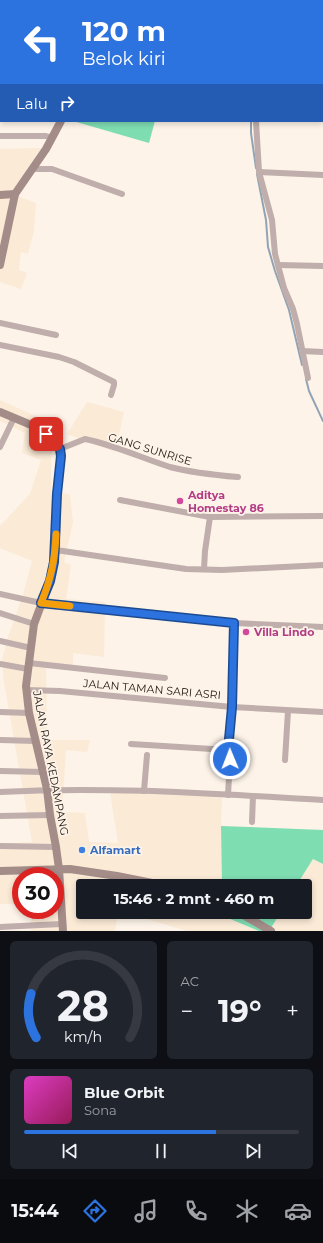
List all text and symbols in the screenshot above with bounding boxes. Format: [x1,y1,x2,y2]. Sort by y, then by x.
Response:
text: 120 m [82,14,166,48]
icon: left [16,16,68,68]
text: Belok kiri [82,48,166,70]
icon: right [56,92,78,114]
text: Lalu [16,94,48,113]
pin [29,417,63,451]
icon: arrive [35,423,57,445]
street label: GANG SUNRISE [107,430,193,468]
place label: Aditya Homestay 86 [187,488,264,515]
marker: Aditya Homestay 86 [175,496,185,506]
place label: Villa Lindo [253,625,314,639]
marker: Villa Lindo [241,627,251,637]
street label: JALAN TAMAN SARI ASRI [82,676,221,702]
street label: JALAN RAYA KEDAMPANG [30,688,72,837]
position arrow [209,738,251,780]
place label: Alfamart [89,843,141,857]
marker: Alfamart [77,845,87,855]
speed limit sign: 30 [12,867,64,919]
text: 15:46 · 2 mnt · 460 m [114,889,274,908]
text: AC [181,973,199,989]
text: 28 [57,981,109,1031]
text: 19° [218,993,261,1030]
text: − [181,998,193,1025]
text: + [286,998,299,1025]
text: km/h [64,1028,102,1046]
text: Blue Orbit [84,1083,164,1102]
text: Sona [84,1102,117,1118]
icon: previous [59,1140,81,1162]
icon: pause [150,1140,172,1162]
icon: next [242,1140,264,1162]
icon: directions [81,1197,109,1225]
icon: music [132,1197,160,1225]
icon: phone [182,1197,210,1225]
icon: climate [233,1197,261,1225]
icon: car [284,1197,312,1225]
text: 15:44 [11,1200,59,1222]

